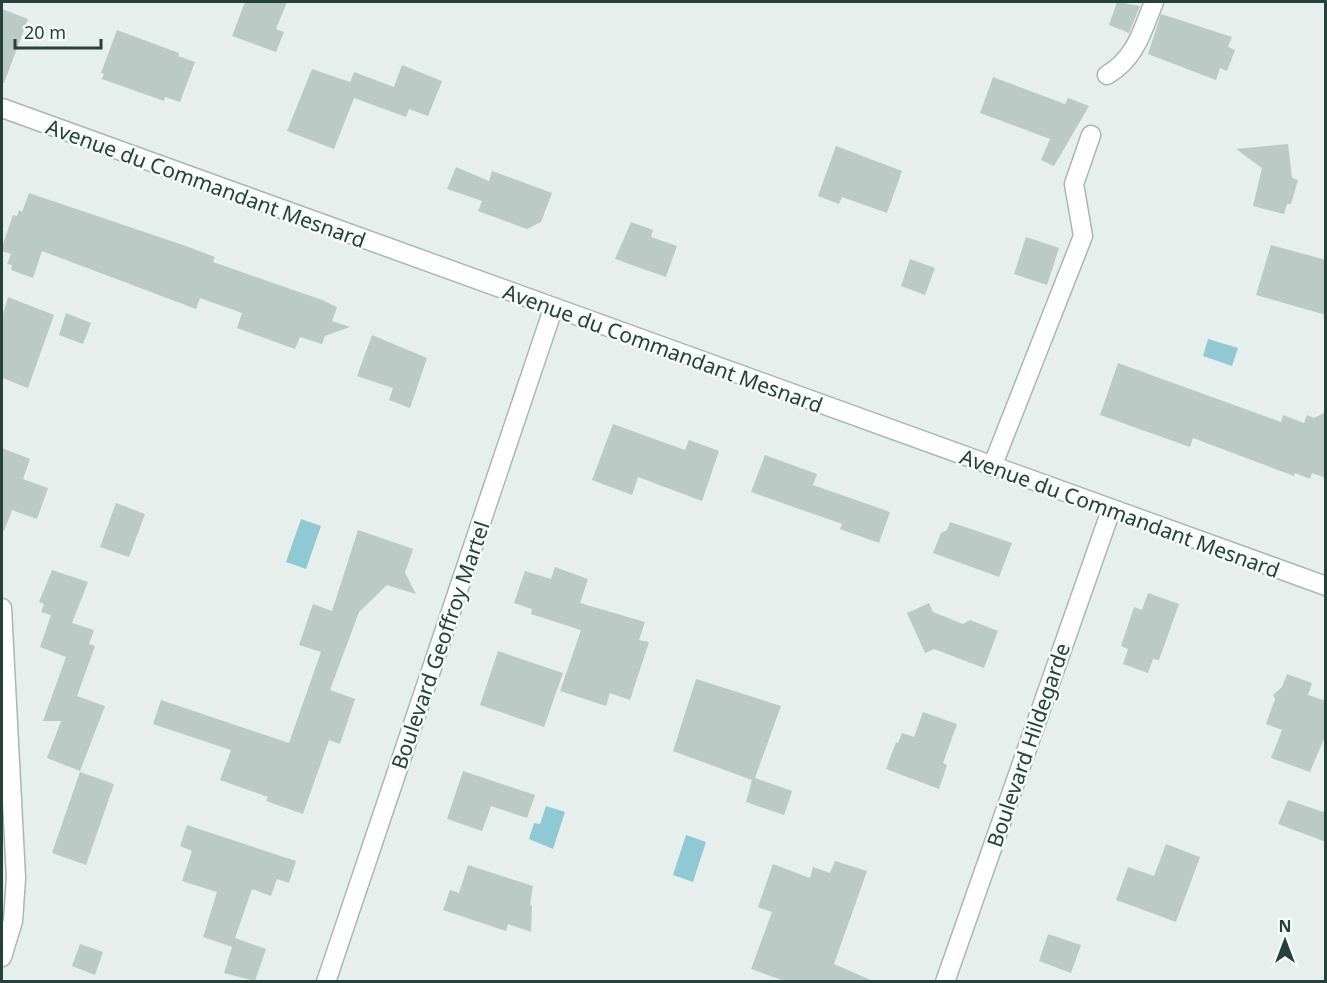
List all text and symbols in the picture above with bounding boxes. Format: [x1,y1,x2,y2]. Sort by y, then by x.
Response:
scale bar [15,12,100,50]
text: 20 m [24,20,66,44]
street label: Avenue du Commandant Mesnard [42,112,370,254]
street label: Avenue du Commandant Mesnard [499,277,827,419]
street label: Avenue du Commandant Mesnard [956,442,1284,584]
street label: Boulevard Geoffroy Martel [384,517,496,773]
street label: Boulevard Hildegarde [980,639,1076,851]
north arrow [1255,911,1315,971]
text: N [1278,915,1292,937]

